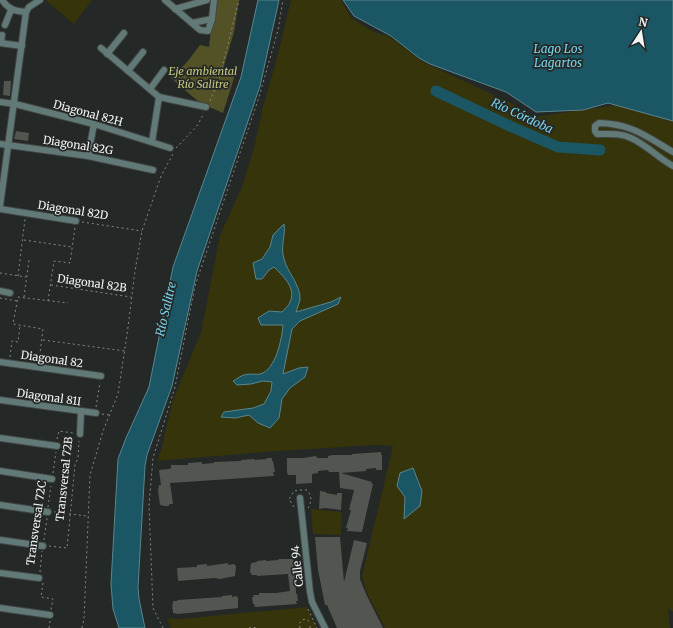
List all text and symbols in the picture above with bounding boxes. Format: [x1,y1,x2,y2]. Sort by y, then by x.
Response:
north arrow [621,12,661,52]
text: N [637,14,649,30]
water label: Lago Los Lagartos [534,41,582,70]
park label: Eje ambiental Río Salitre [169,64,237,91]
water label: Río Córdoba [489,95,556,136]
street label: Diagonal 82H [52,97,125,129]
street label: Diagonal 82G [42,133,114,157]
street label: Diagonal 82D [37,198,109,222]
street label: Diagonal 82B [56,271,128,295]
water label: Río Salitre [152,280,179,338]
street label: Diagonal 82 [20,348,84,370]
street label: Diagonal 81I [16,386,82,408]
street label: Transversal 72B [53,435,75,522]
street label: Transversal 72C [23,480,49,566]
street label: Calle 94 [288,544,306,587]

